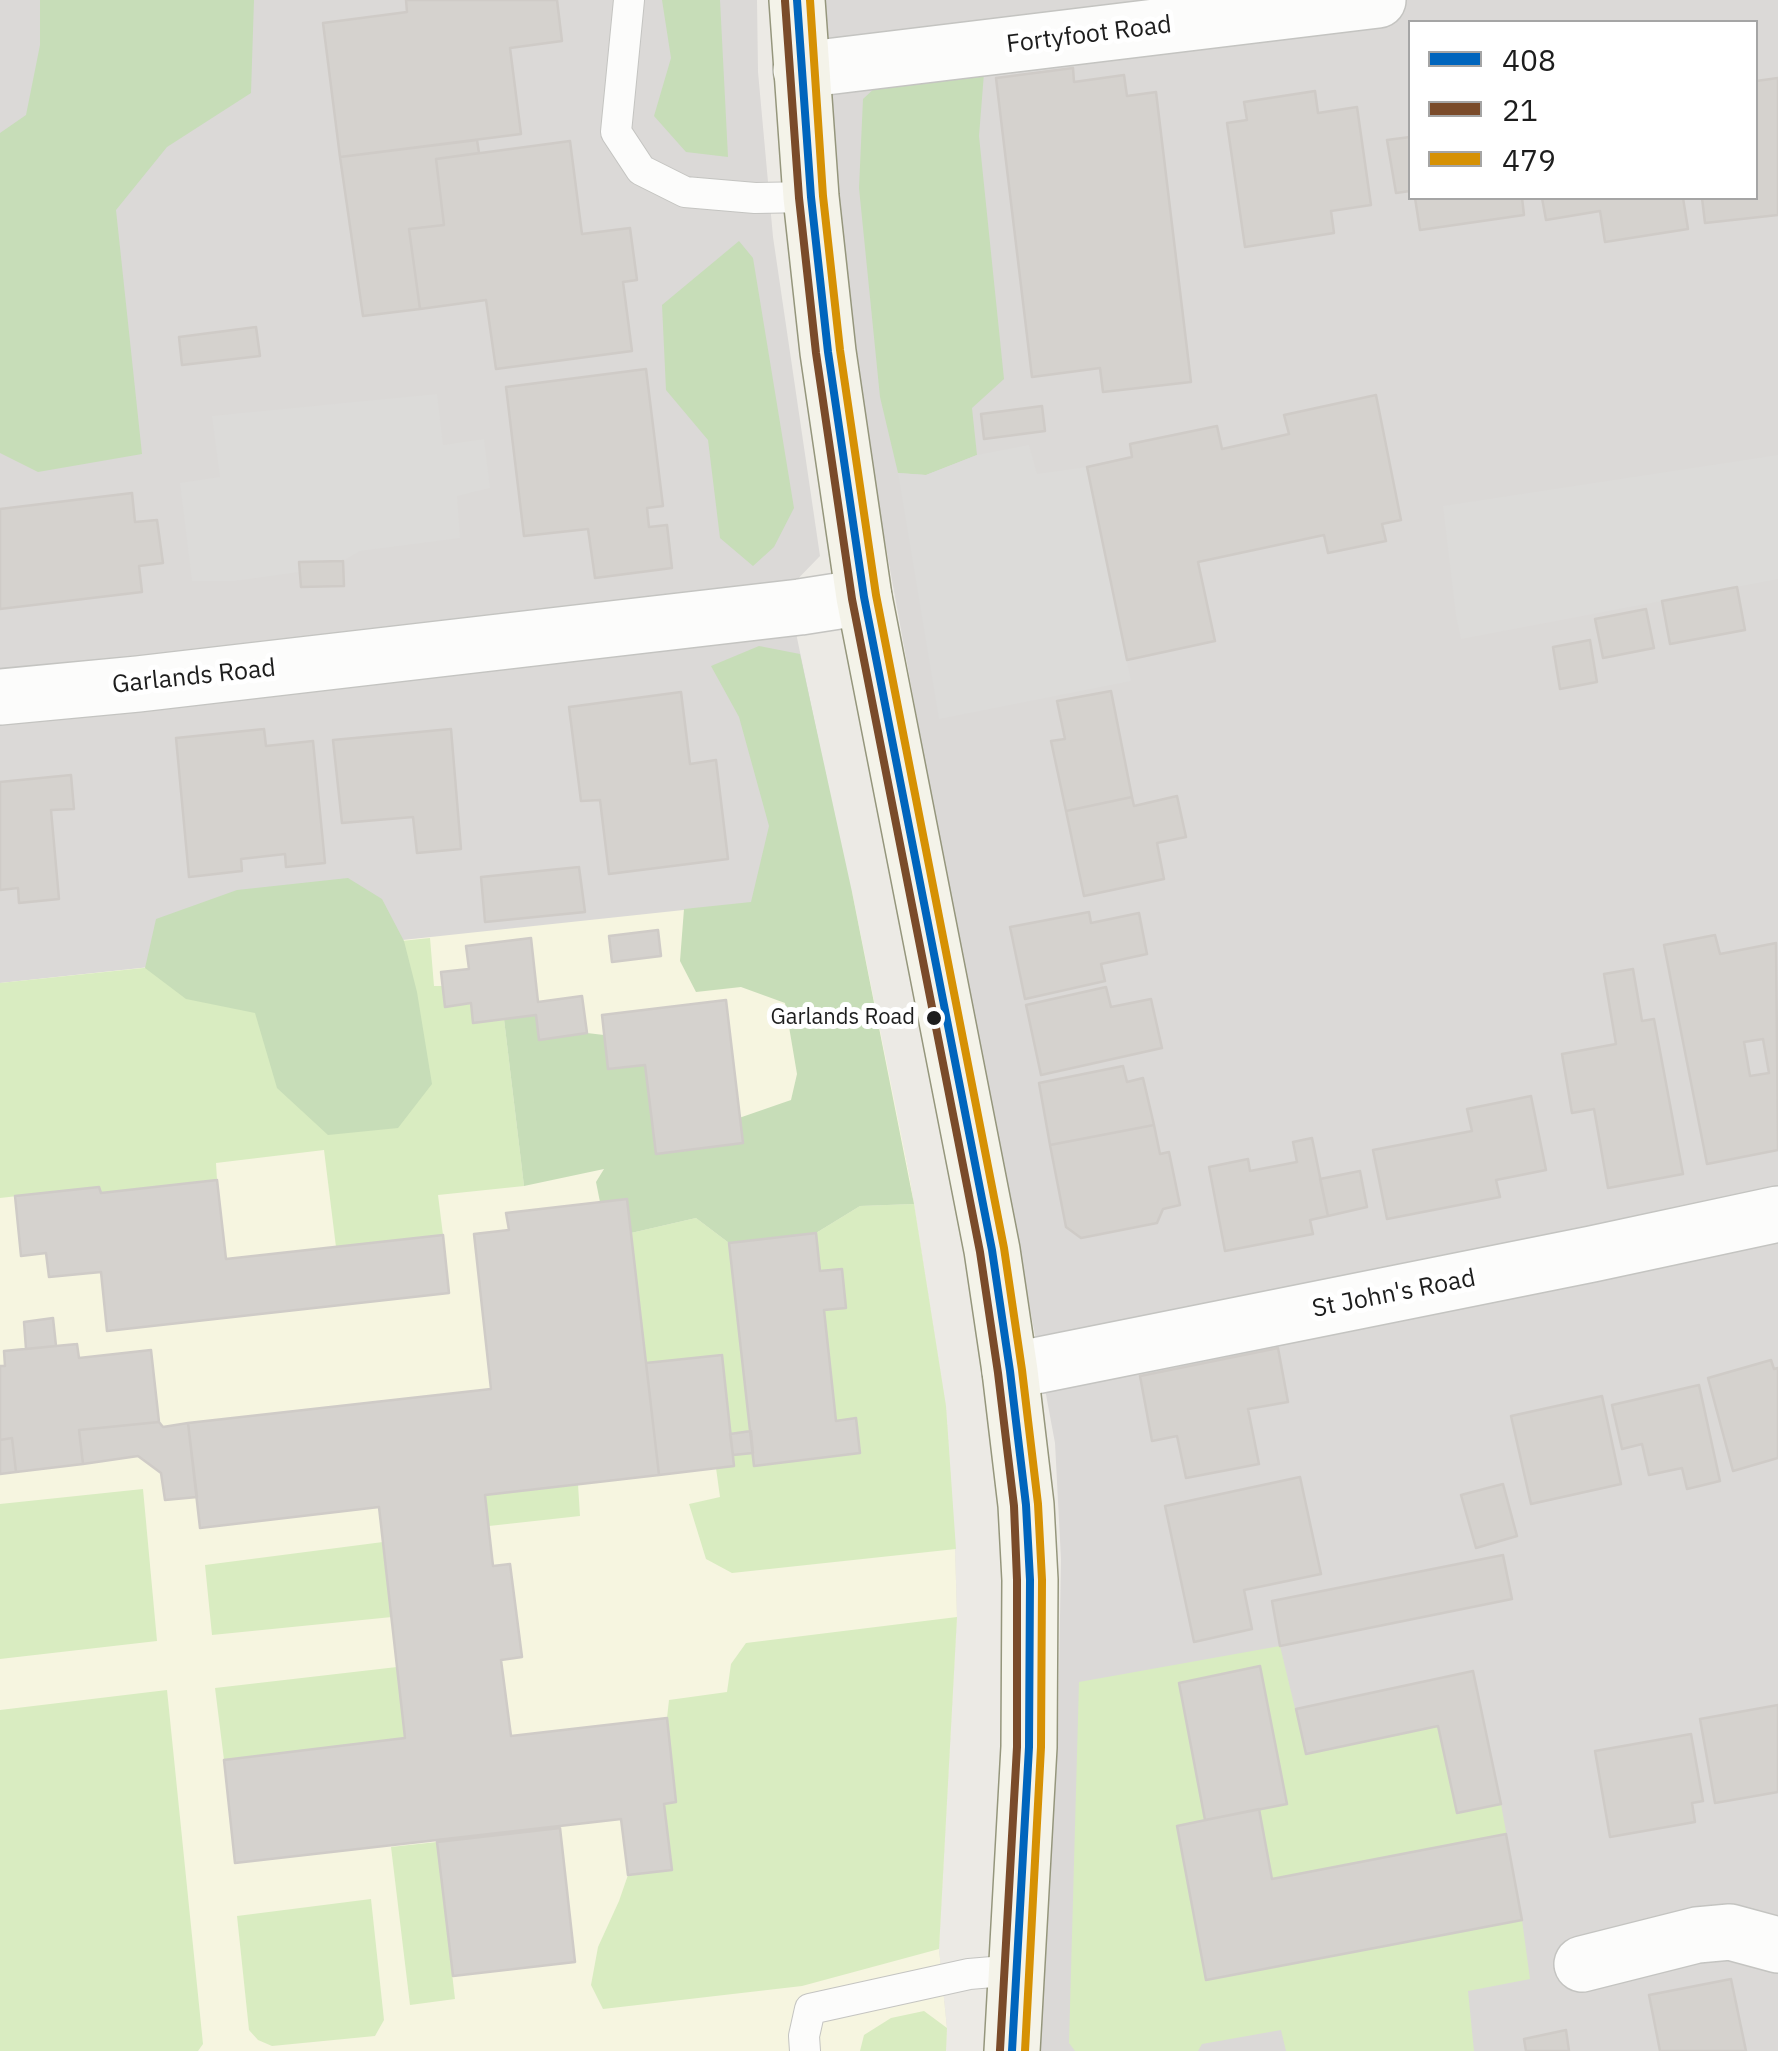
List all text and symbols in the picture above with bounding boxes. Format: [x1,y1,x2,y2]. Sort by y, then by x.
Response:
street label: Fortyfoot Road [1005,10,1173,60]
legend [1408,20,1758,200]
text: 408 [1502,40,1556,79]
text: 21 [1502,90,1538,129]
text: 479 [1502,140,1556,179]
street label: Garlands Road [111,653,277,701]
place label: Garlands Road [770,1005,915,1031]
marker: Garlands Road [924,1008,944,1028]
street label: St John's Road [1310,1263,1478,1325]

